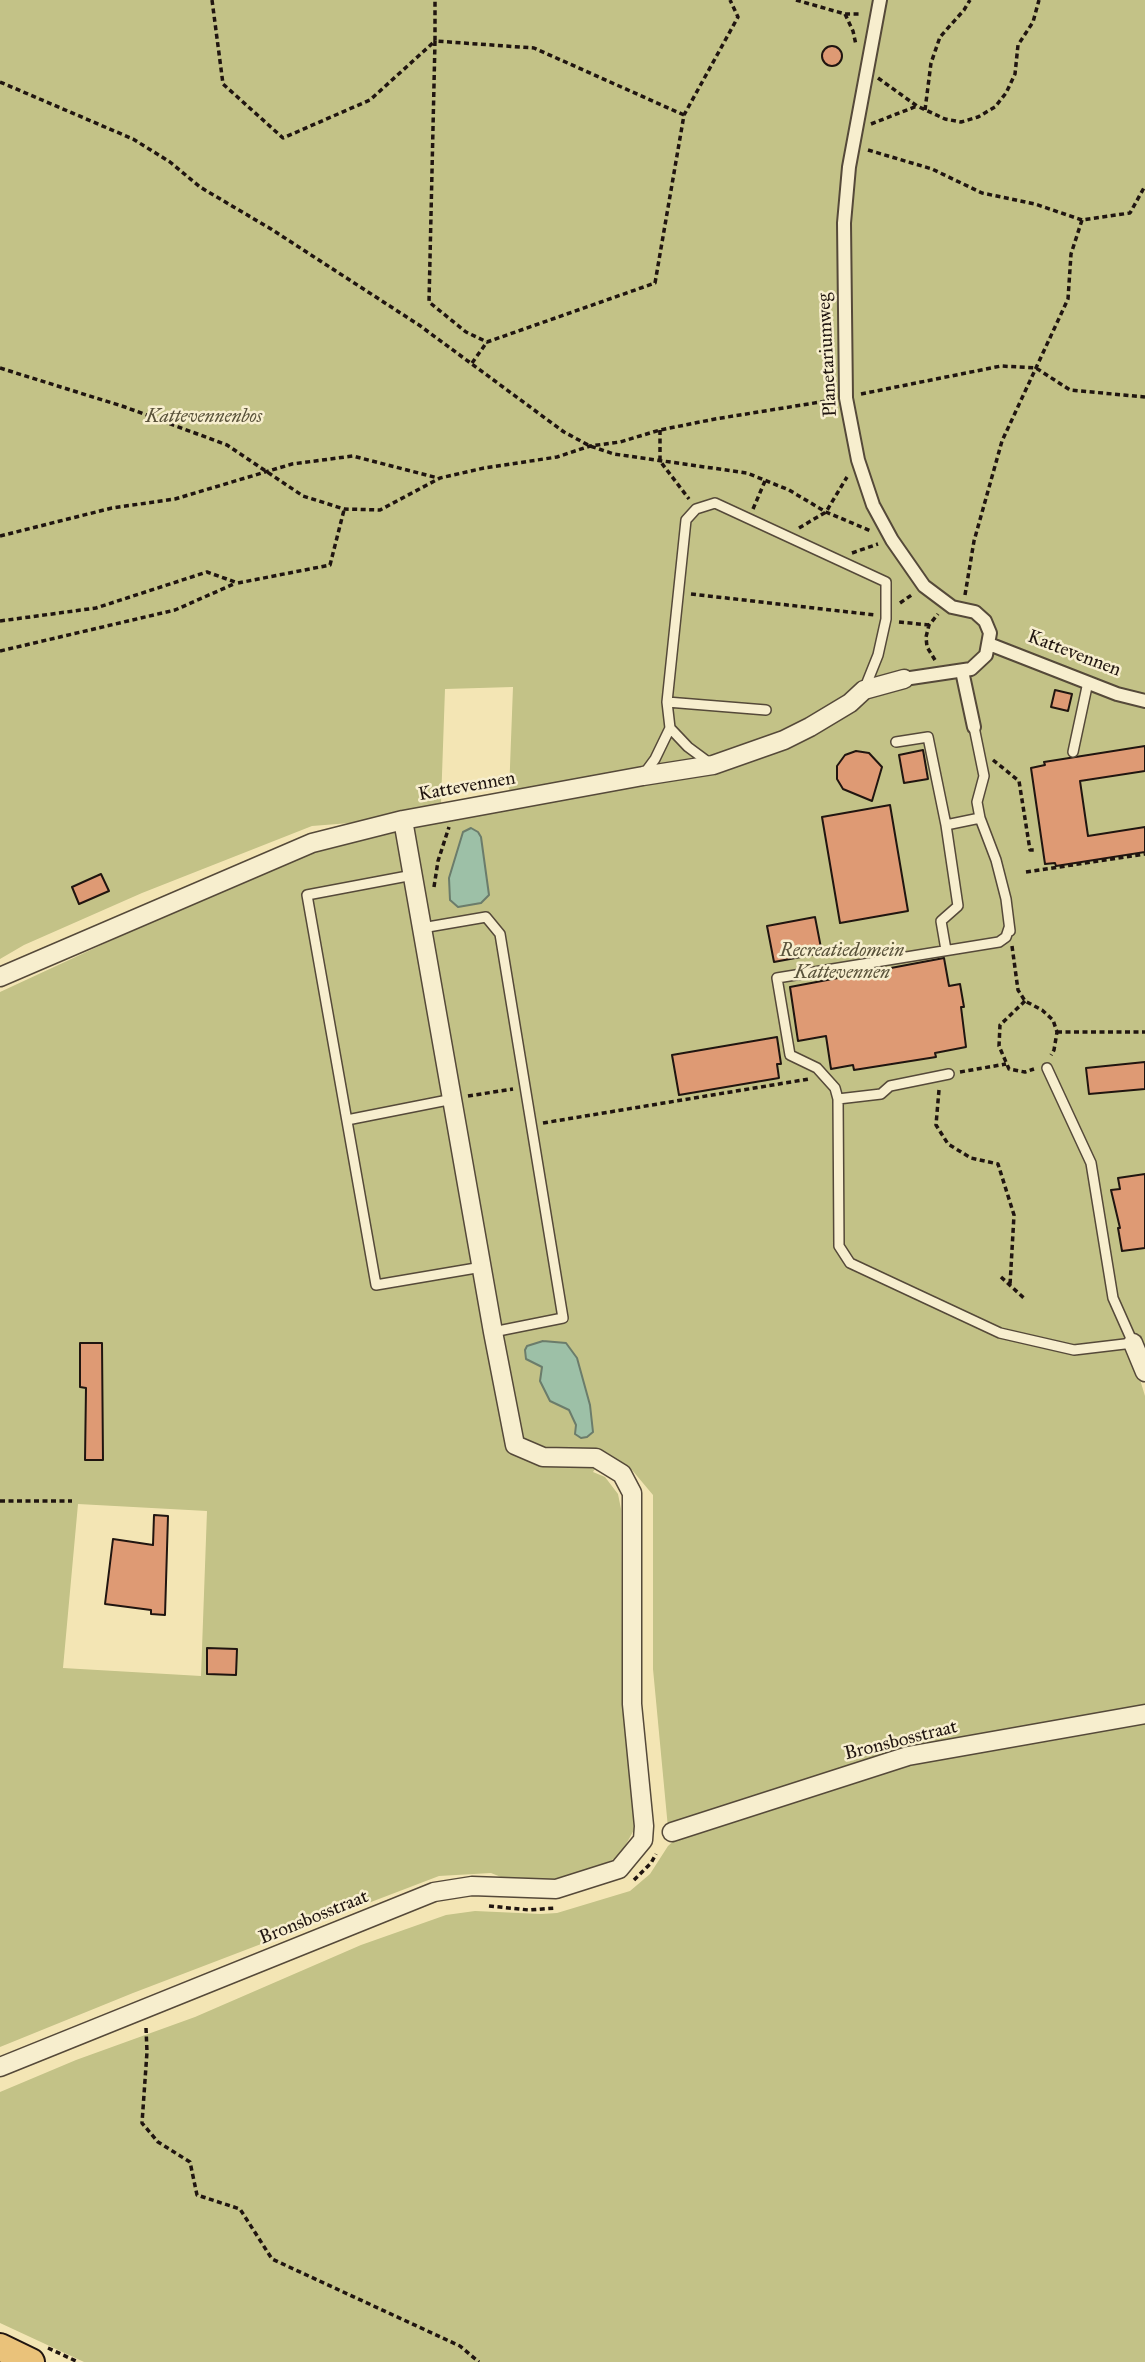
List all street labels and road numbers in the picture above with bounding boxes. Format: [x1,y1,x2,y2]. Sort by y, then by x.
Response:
street label: Planetariumweg [813,292,843,418]
street label: Kattevennen [1024,626,1124,682]
street label: Kattevennen [417,767,517,807]
street label: Bronsbosstraat [842,1716,960,1766]
street label: Bronsbosstraat [256,1886,372,1950]

